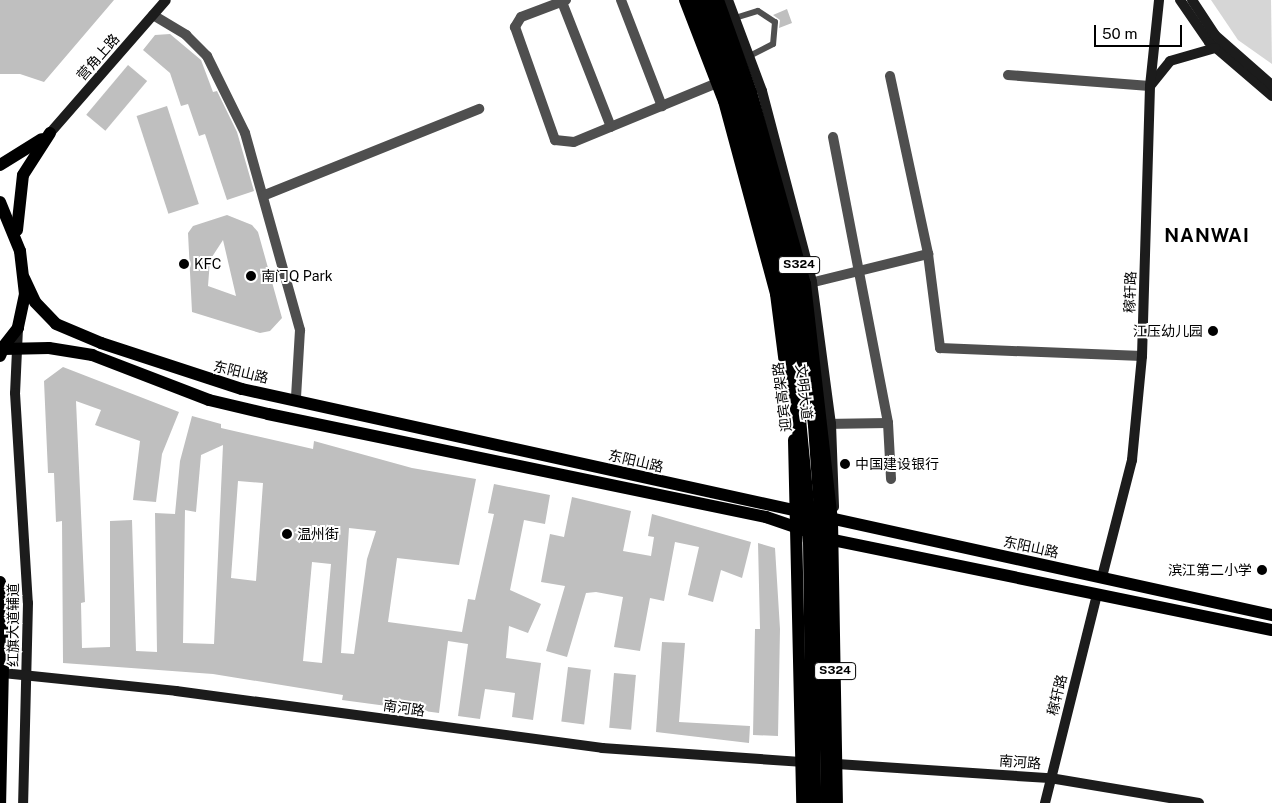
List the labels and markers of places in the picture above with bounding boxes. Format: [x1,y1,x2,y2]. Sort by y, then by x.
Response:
place label: KFC [194,256,222,272]
marker: KFC [178,258,190,270]
place label: 南门Q Park [261,268,333,284]
marker: 南门Q Park [245,270,257,282]
place label: 江压幼儿园 [1133,323,1203,339]
marker: 江压幼儿园 [1207,325,1219,337]
place label: 中国建设银行 [855,456,939,472]
marker: 中国建设银行 [839,458,851,470]
place label: 温州街 [297,526,339,542]
marker: 温州街 [281,528,293,540]
place label: 滨江第二小学 [1168,562,1252,578]
marker: 滨江第二小学 [1256,564,1268,576]

